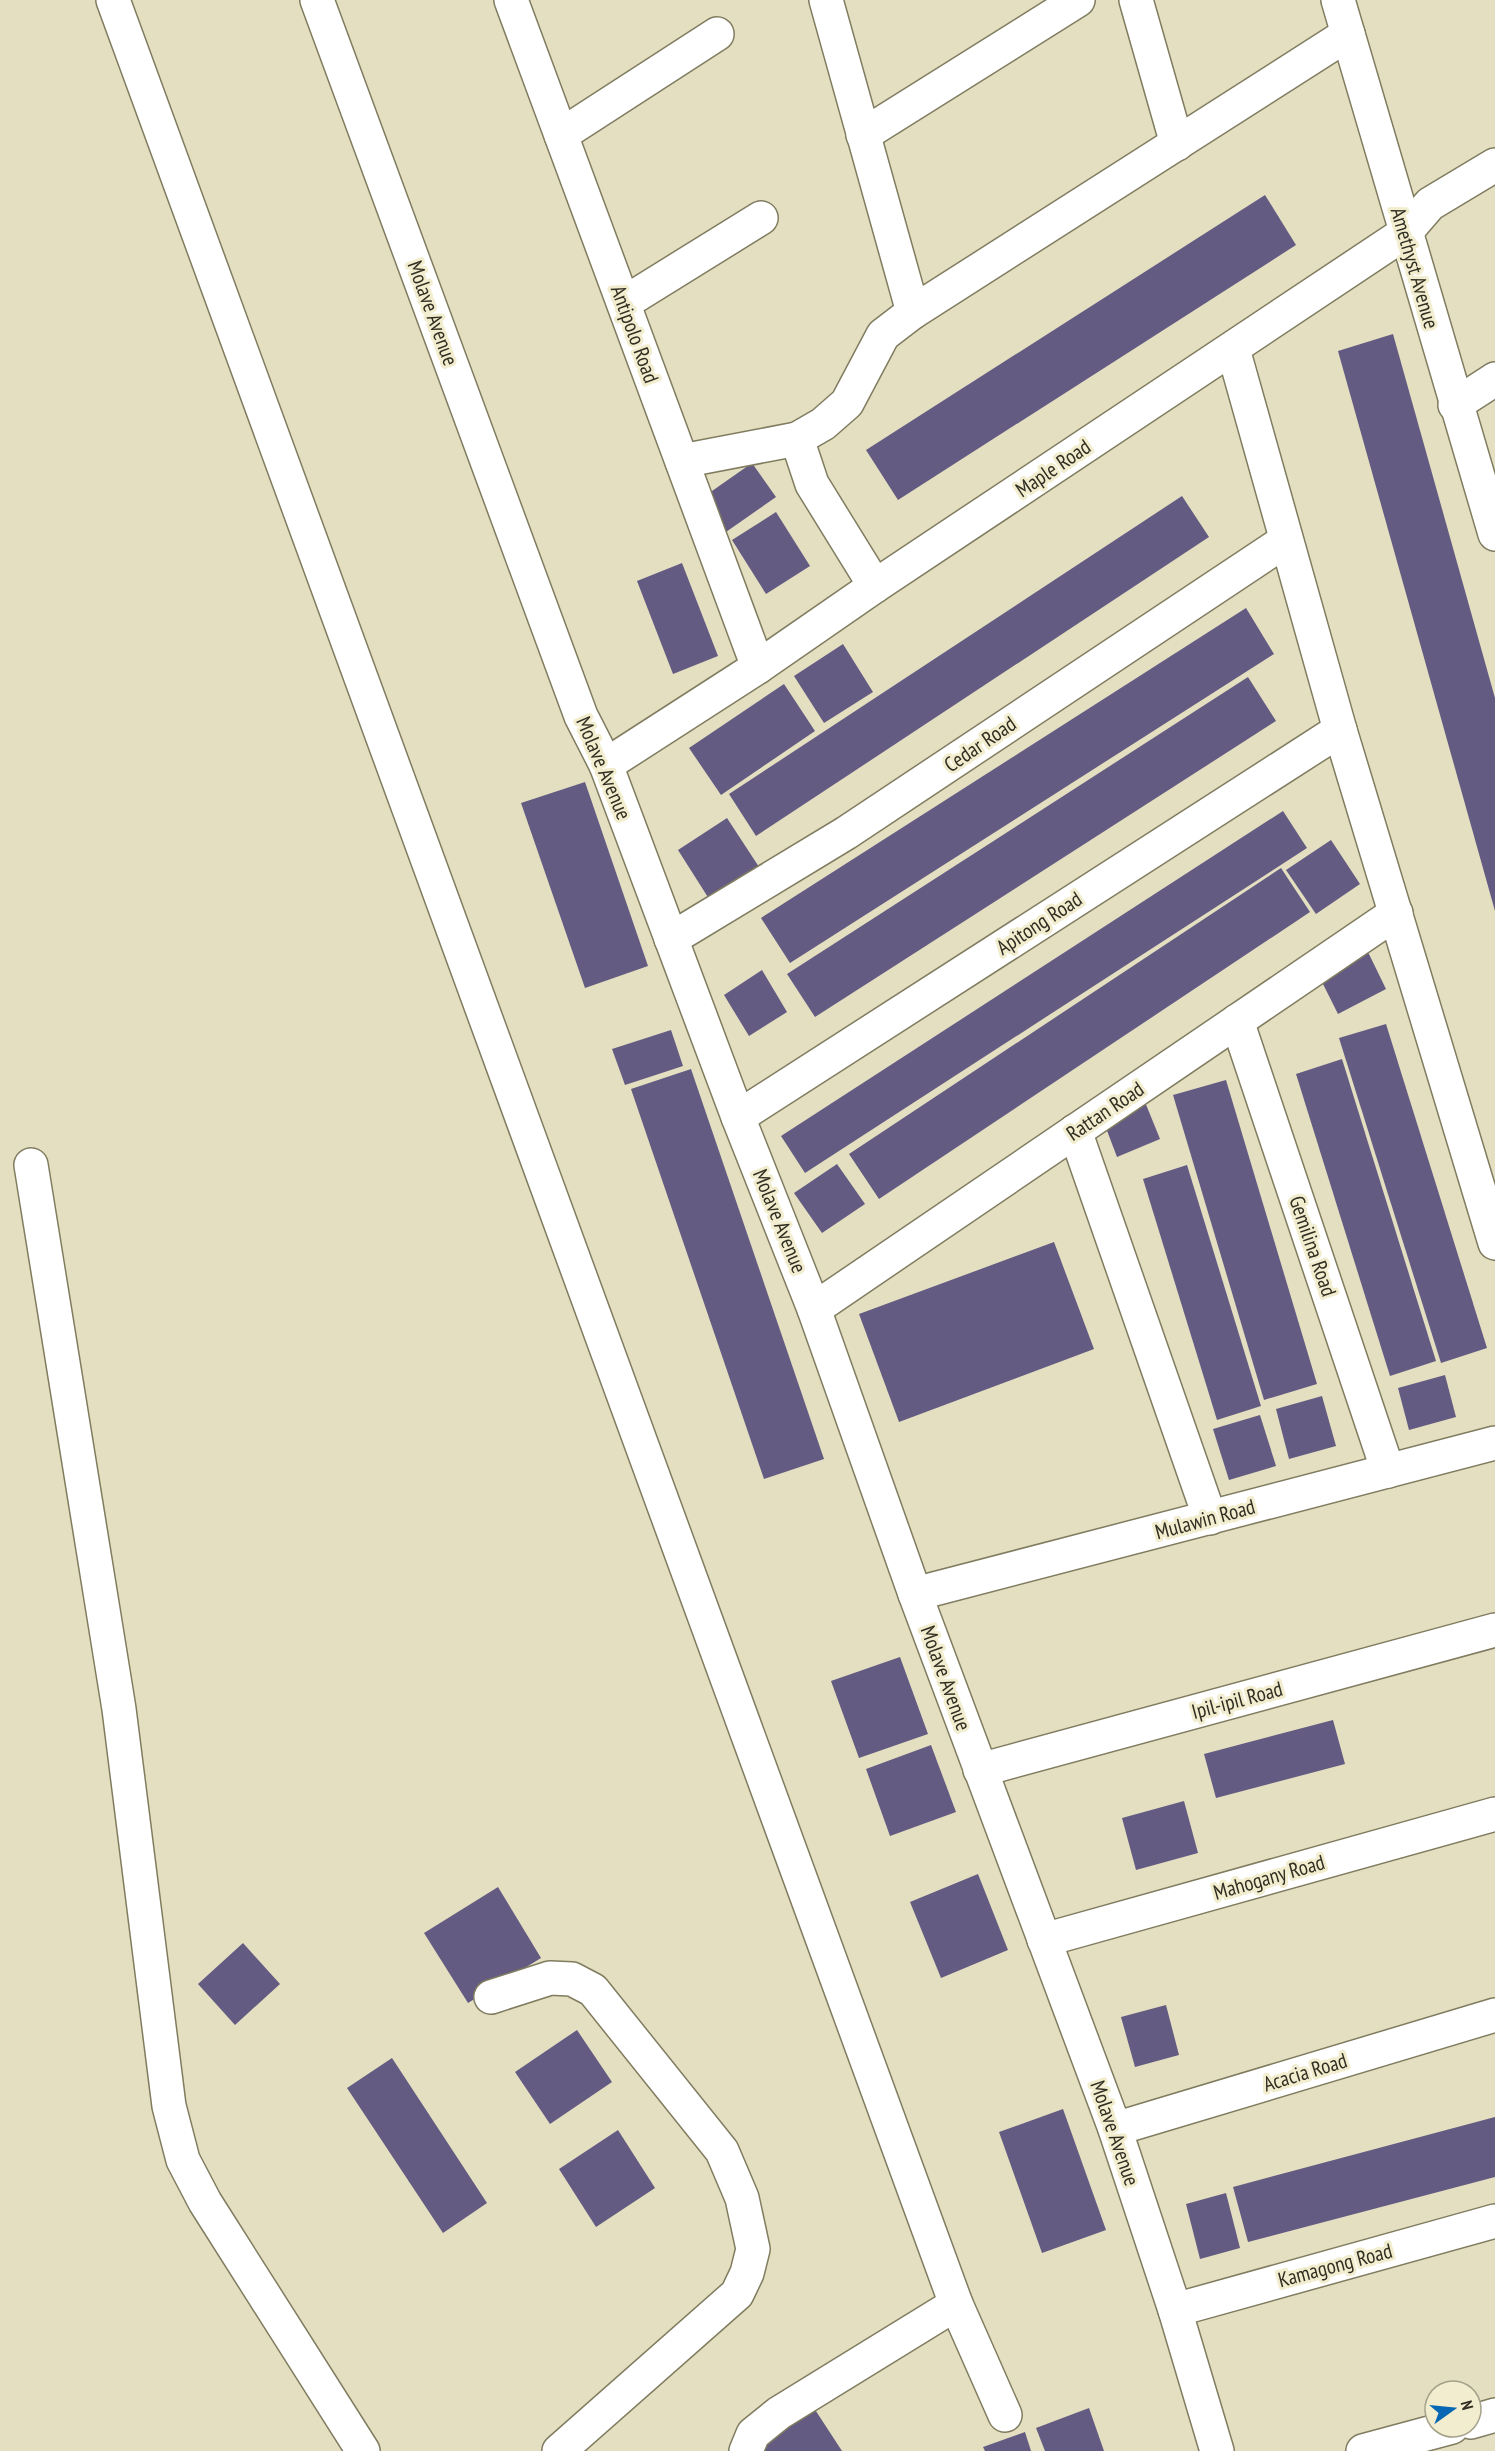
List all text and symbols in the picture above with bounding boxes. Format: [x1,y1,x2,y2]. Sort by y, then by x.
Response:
street label: Amethyst Avenue [1385,204,1445,332]
street label: Molave Avenue [402,257,464,369]
street label: Antipolo Road [605,281,665,387]
street label: Maple Road [1010,433,1096,503]
street label: Cedar Road [939,710,1021,778]
street label: Molave Avenue [570,712,638,824]
street label: Apitong Road [991,885,1087,961]
street label: Rattan Road [1061,1075,1149,1147]
street label: Molave Avenue [747,1165,813,1277]
street label: Gemilina Road [1283,1192,1343,1300]
street label: Mulawin Road [1152,1493,1258,1545]
street label: Molave Avenue [915,1622,977,1734]
street label: Ipil-ipil Road [1189,1675,1285,1725]
street label: Mahogany Road [1210,1848,1328,1906]
street label: Acacia Road [1260,2046,1350,2098]
street label: Molave Avenue [1084,2077,1146,2189]
street label: Kamagong Road [1275,2237,1395,2293]
north arrow [1423,2379,1483,2439]
text: N [1457,2398,1478,2412]

